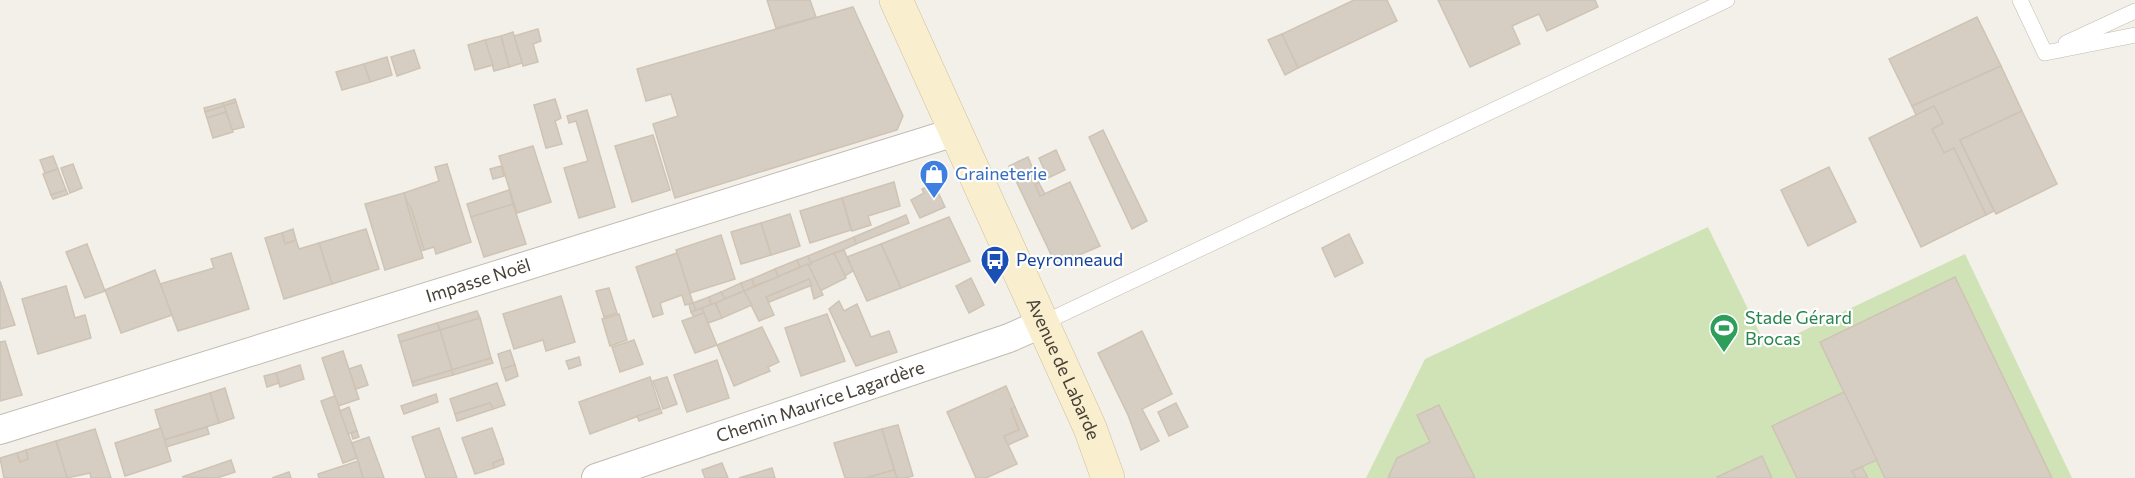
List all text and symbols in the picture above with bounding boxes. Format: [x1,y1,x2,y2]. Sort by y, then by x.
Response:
shop icon: Graineterie [918,158,950,200]
place label: Graineterie [955,162,1047,184]
bus stop icon: Peyronneaud [979,244,1011,286]
place label: Peyronneaud [1016,248,1123,270]
street label: Impasse Noël [423,253,533,306]
street label: Avenue de Labarde [1022,294,1105,443]
place label: Stade Gérard Brocas [1745,306,1852,349]
sports icon: Stade Gérard Brocas [1708,312,1740,354]
street label: Chemin Maurice Lagardère [713,355,927,446]

